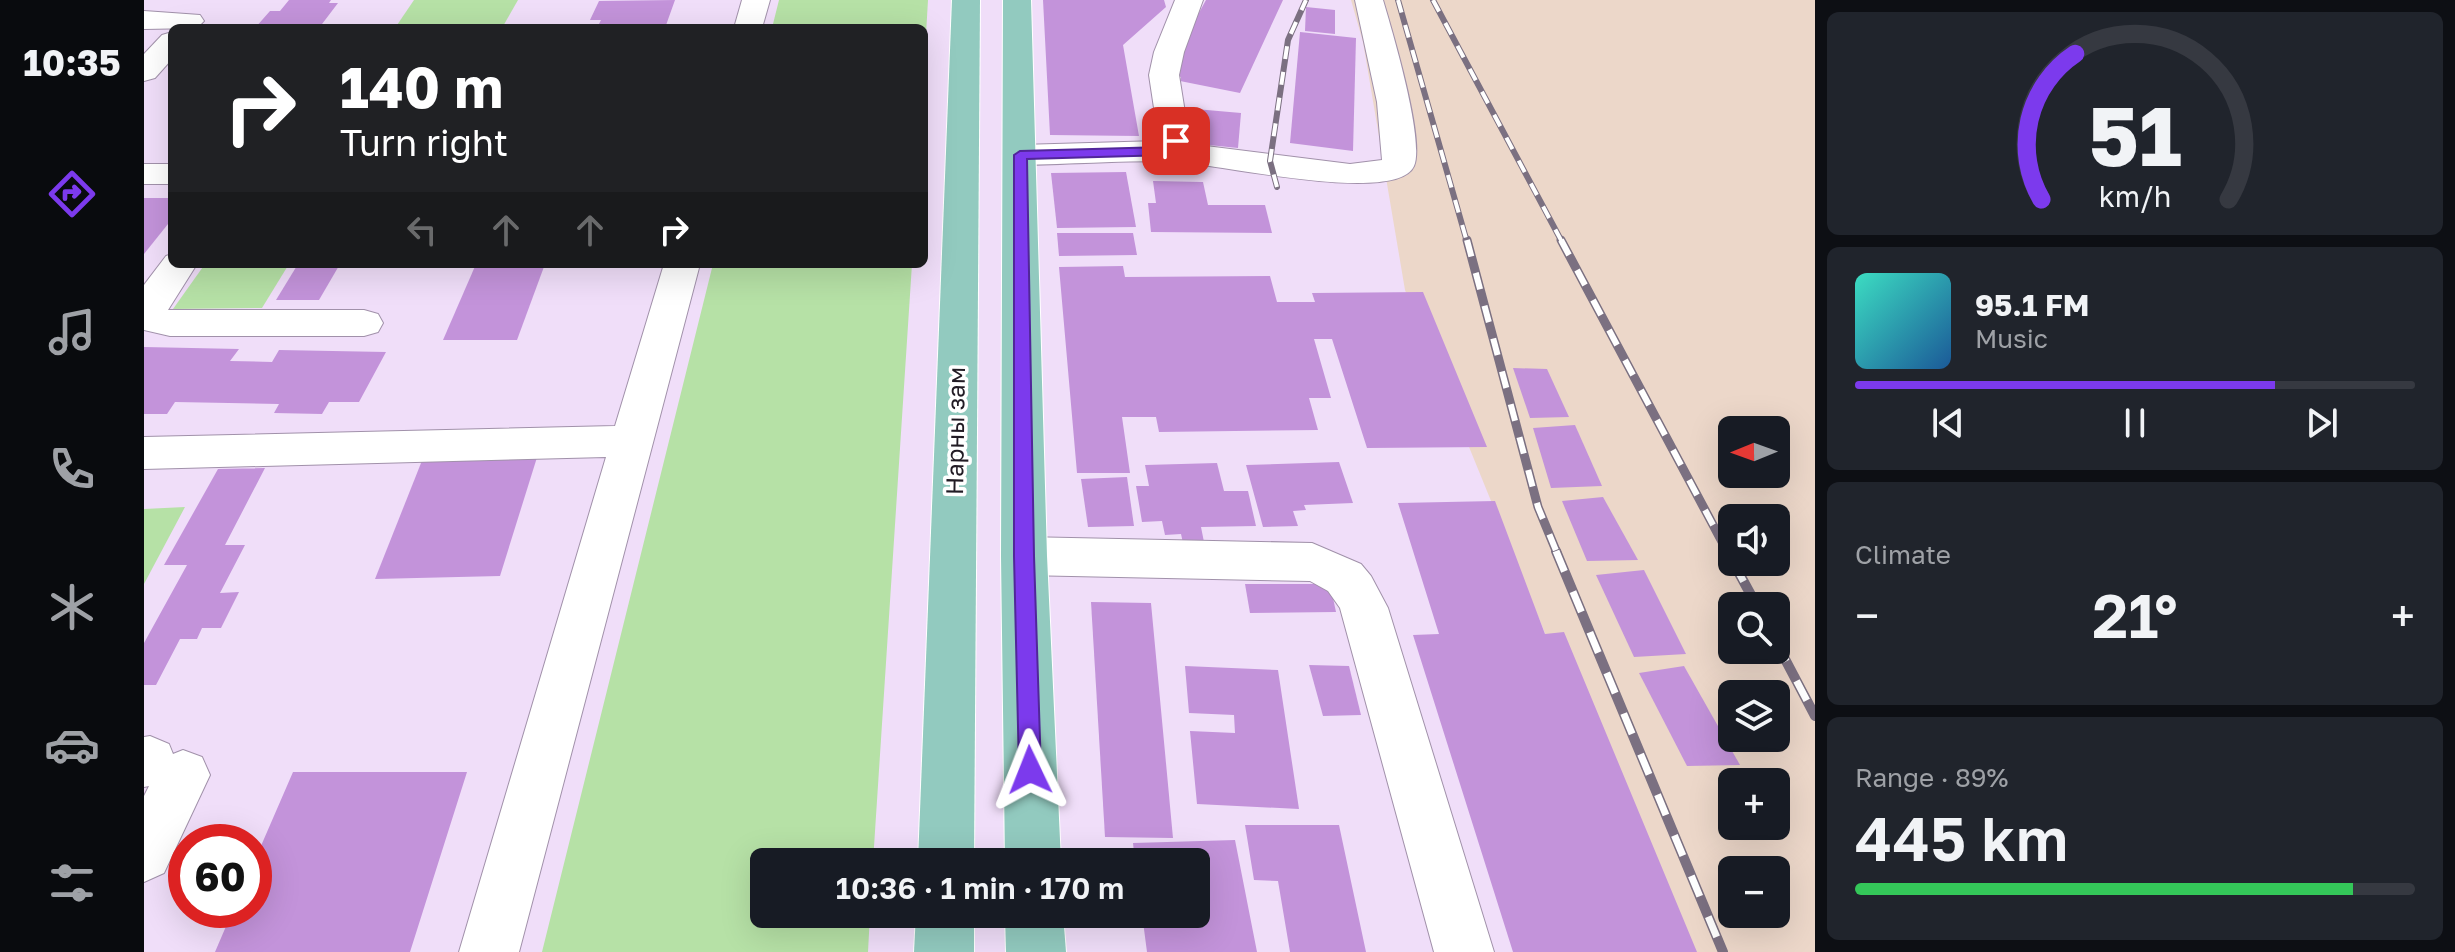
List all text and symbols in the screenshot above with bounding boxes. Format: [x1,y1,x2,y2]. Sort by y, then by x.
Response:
text: 10:35 [23,41,121,84]
text: 140 m [340,53,503,120]
icon: right [208,56,312,160]
text: 51 [2088,83,2182,183]
pin [1142,107,1210,175]
icon: arrive [1154,119,1198,163]
text: Turn right [340,121,508,164]
icon: directions [44,166,100,222]
text: km/h [2099,179,2171,213]
icon: left [400,208,444,252]
icon: ahead [484,208,528,252]
icon: ahead [568,208,612,252]
icon: right [652,208,696,252]
text: 95.1 FM [1975,287,2089,323]
icon: music [44,304,100,360]
text: Music [1975,323,2048,354]
street label: Нарны зам [939,367,970,495]
icon: previous [1926,401,1970,445]
icon: pause [2113,401,2157,445]
icon: next [2300,401,2344,445]
north arrow [1718,416,1790,488]
map controls [1718,416,1790,928]
icon: phone [44,441,100,497]
button: sound [1718,504,1790,576]
text: Climate [1855,539,1951,570]
icon: climate [44,579,100,635]
text: 21° [2092,579,2178,651]
text: − [1855,589,1879,642]
text: + [2391,589,2415,642]
button: search [1718,592,1790,664]
button: layers [1718,680,1790,752]
icon: car [44,717,100,773]
position arrow [988,728,1072,812]
text: Range · 89% [1855,762,2008,793]
button: + [1718,768,1790,840]
text: 445 km [1855,802,2068,874]
speed limit sign: 60 [168,824,272,928]
icon: filters [44,855,100,911]
button: − [1718,856,1790,928]
text: 10:36 · 1 min · 170 m [836,870,1124,906]

